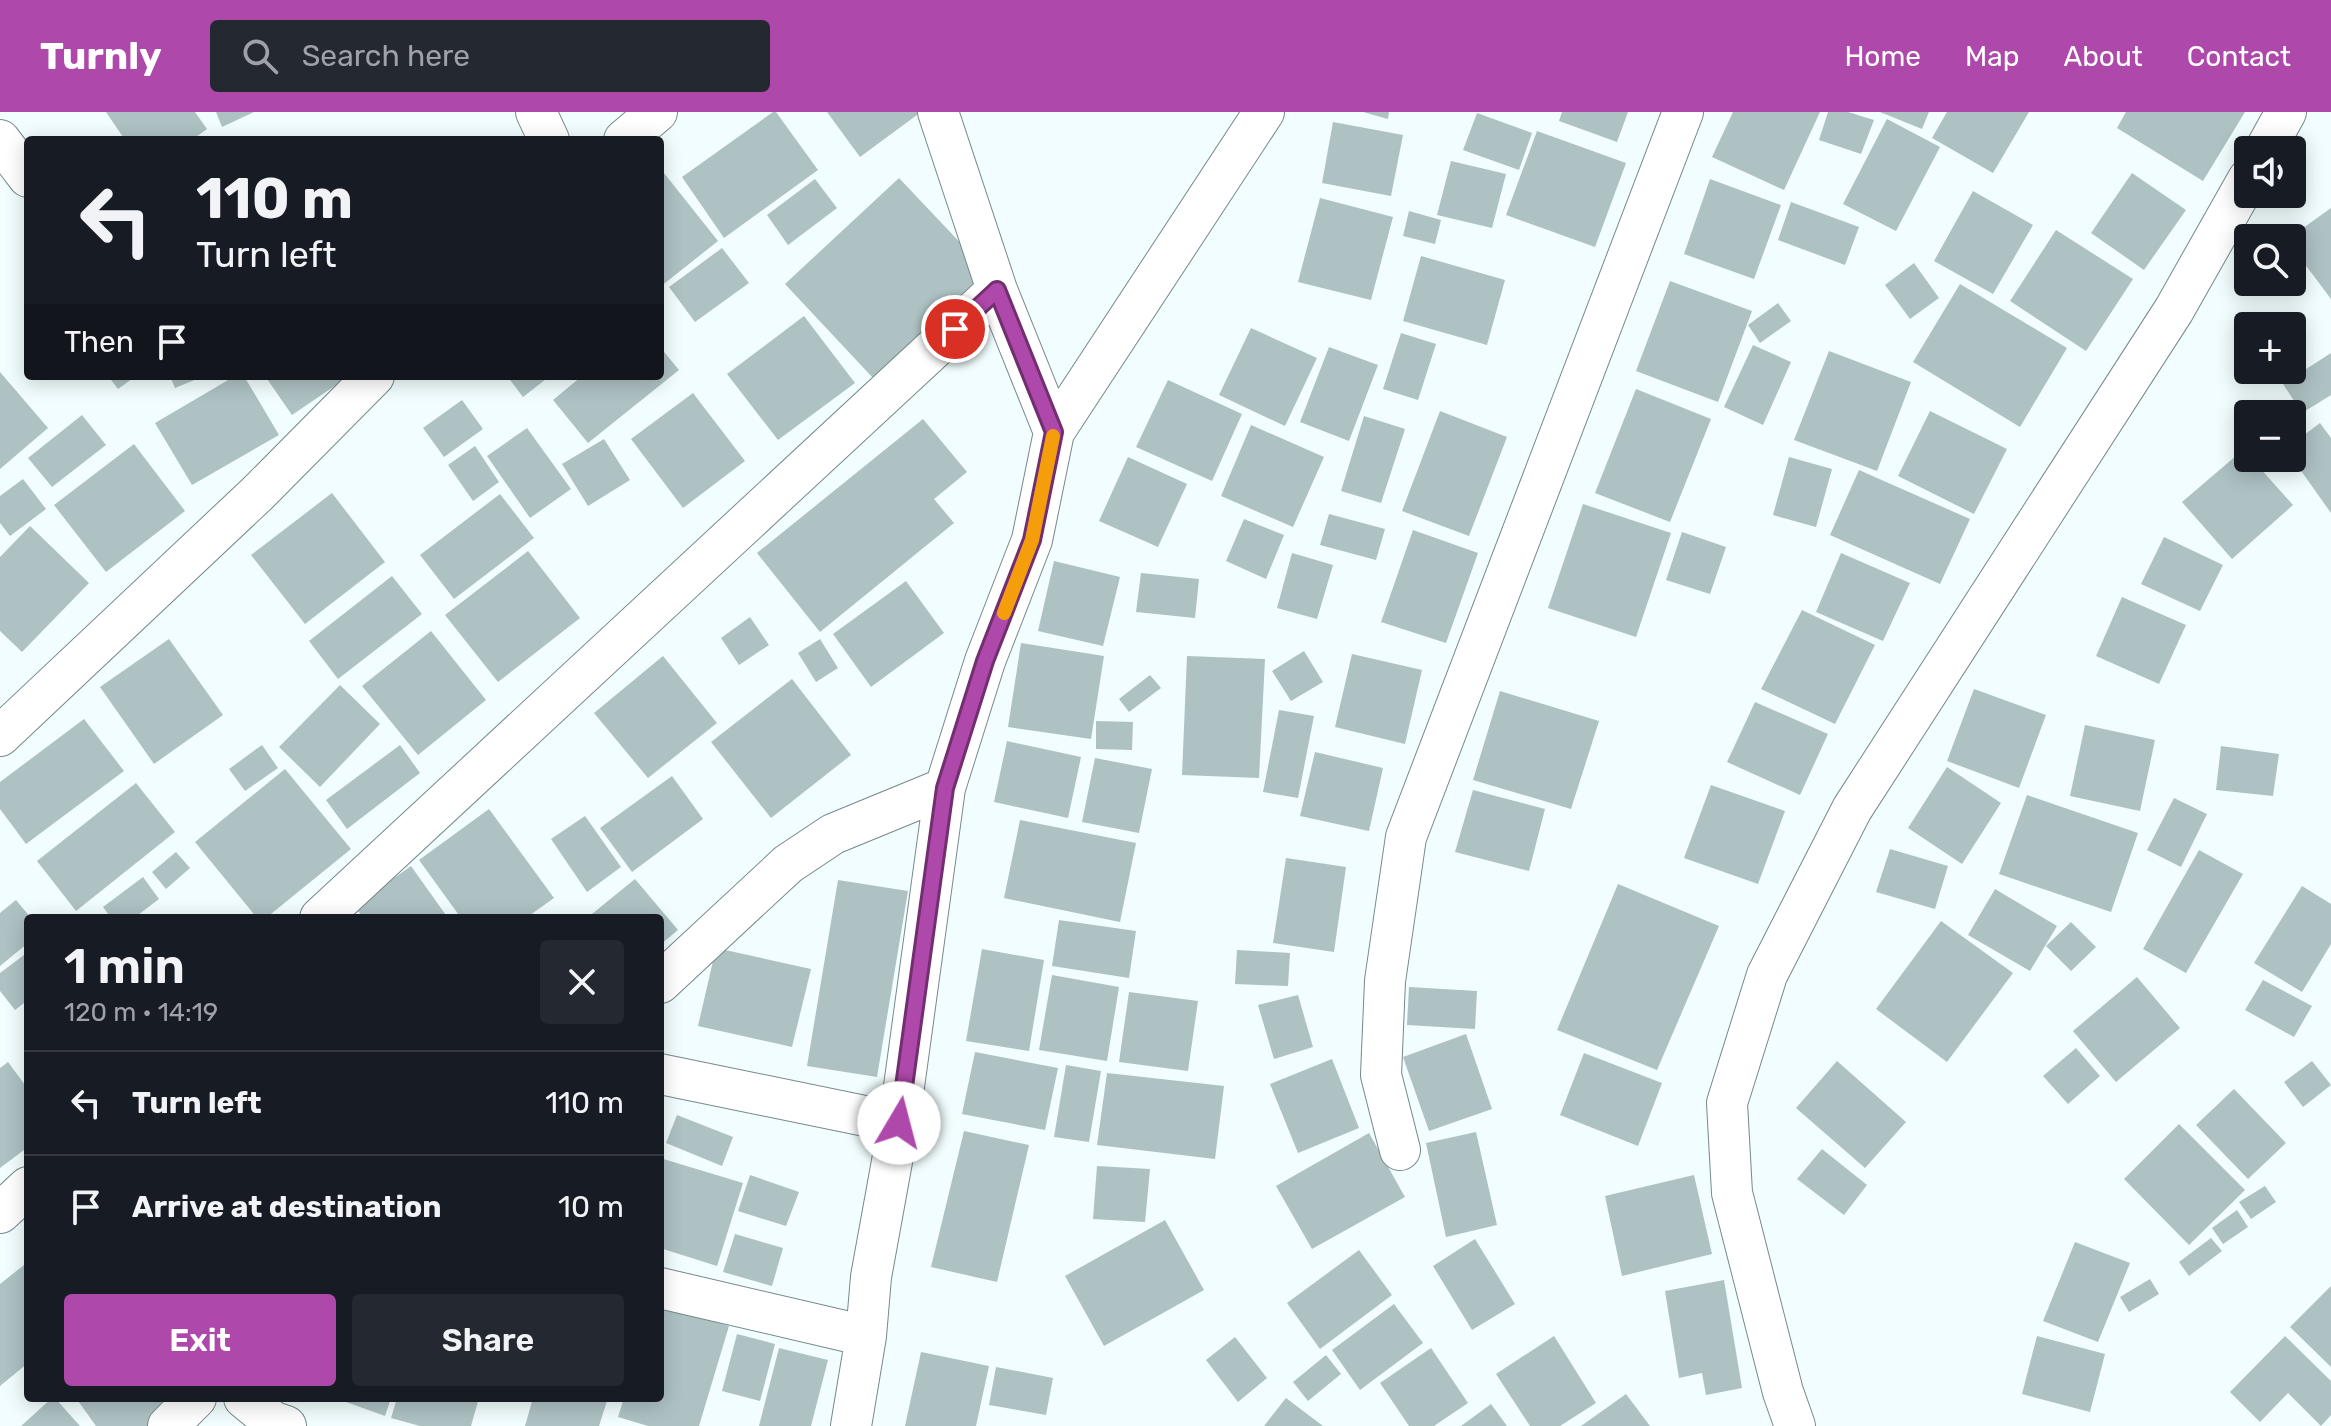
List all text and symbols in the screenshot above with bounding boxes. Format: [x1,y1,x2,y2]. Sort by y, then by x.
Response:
search box [210,20,770,92]
text: Turnly [40,33,162,79]
icon: search [238,34,282,78]
text: Search here [302,38,470,74]
text: Home [1844,40,1921,73]
text: Map [1965,40,2019,73]
text: About [2063,40,2143,73]
text: Contact [2187,40,2291,73]
map controls [2234,136,2306,472]
button: sound [2234,136,2306,208]
text: 110 m [196,166,353,232]
icon: left [64,168,168,272]
button: search [2234,224,2306,296]
text: Turn left [196,233,337,276]
pin [921,295,989,363]
icon: arrive [933,307,977,351]
button: + [2234,312,2306,384]
icon: arrive [150,320,194,364]
text: Then [64,324,134,360]
button: − [2234,400,2306,472]
text: 1 min [64,938,185,995]
button: close [540,940,624,1024]
text: 120 m · 14:19 [64,997,218,1028]
icon: left [64,1081,108,1125]
position arrow [857,1081,941,1165]
text: Turn left [132,1085,262,1121]
text: 110 m [545,1085,624,1121]
icon: arrive [64,1185,108,1229]
text: Arrive at destination [132,1189,442,1225]
text: 10 m [558,1189,624,1225]
button: Exit [64,1294,336,1386]
button: Share [352,1294,624,1386]

